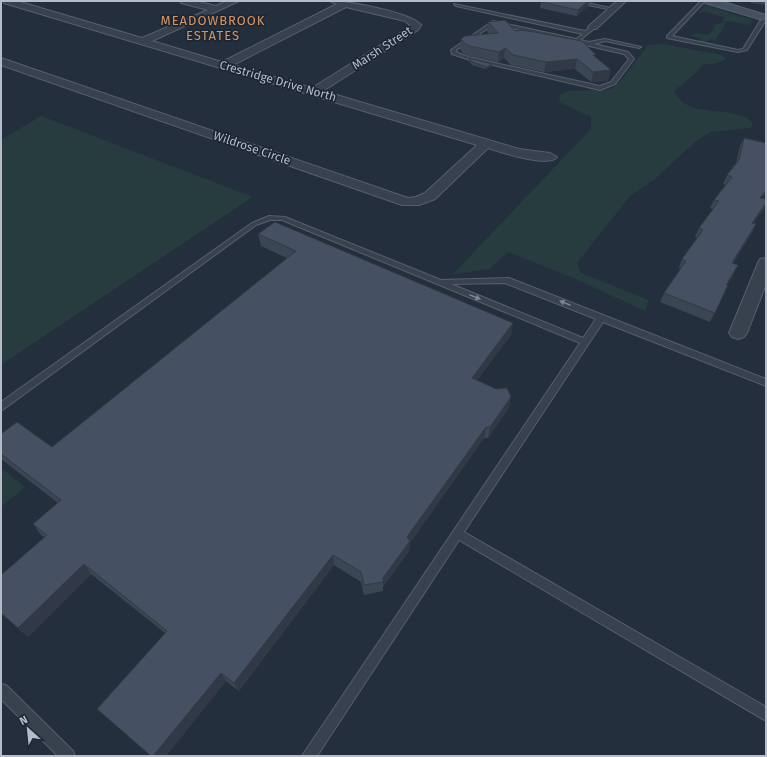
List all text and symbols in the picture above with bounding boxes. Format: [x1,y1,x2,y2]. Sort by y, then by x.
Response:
district label: MEADOWBROOK ESTATES [161,13,265,43]
street label: Marsh Street [349,23,415,73]
street label: Crestridge Drive North [218,58,338,104]
street label: Wildrose Circle [212,128,292,168]
one-way arrow [469,295,481,301]
one-way arrow [558,300,570,306]
north arrow [8,709,48,749]
text: N [17,713,30,728]

